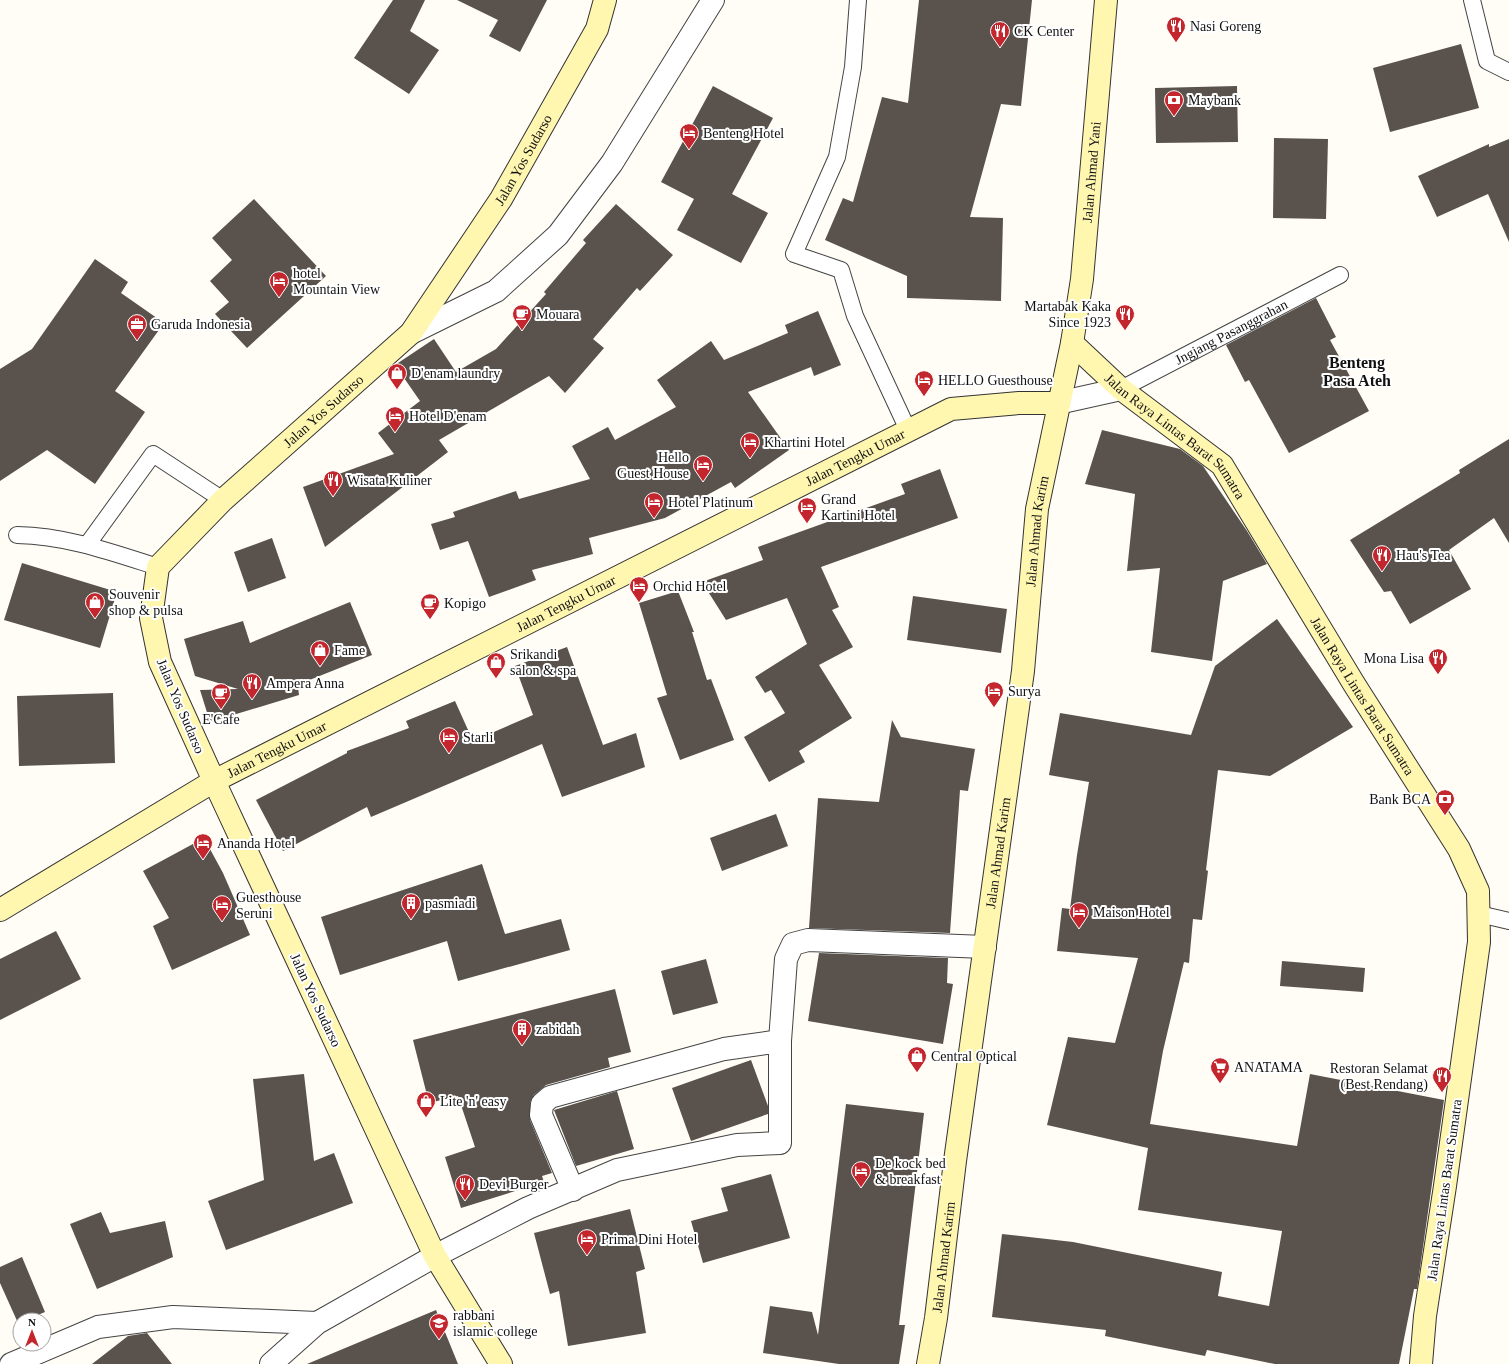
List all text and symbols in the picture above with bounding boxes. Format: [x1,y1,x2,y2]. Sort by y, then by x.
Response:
restaurant icon: Nasi Goreng [1165,15,1187,43]
place label: Nasi Goreng [1190,19,1261,34]
restaurant icon: CK Center [989,20,1011,48]
place label: CK Center [1014,24,1075,39]
bank icon: Maybank [1163,89,1185,117]
place label: Maybank [1188,93,1241,108]
street label: Jalan Yos Sudarso [492,112,555,208]
street label: Jalan Ahmad Yani [1080,121,1104,223]
hotel icon: Benteng Hotel [678,122,700,150]
place label: Benteng Hotel [703,126,784,141]
place label: hotel Mountain View [293,266,381,297]
hotel icon: hotel Mountain View [268,270,290,298]
street label: Jngjang Pasanggrahan [1172,297,1290,368]
place label: Martabak Kaka Since 1923 [1024,299,1112,330]
cafe icon: Mouara [511,303,533,331]
restaurant icon: Martabak Kaka Since 1923 [1114,303,1136,331]
place label: Mouara [536,307,580,322]
office icon: Garuda Indonesia [126,313,148,341]
place label: Garuda Indonesia [151,317,251,332]
district label: Benteng Pasa Ateh [1323,354,1391,389]
shop icon: D'enam laundry [386,362,408,390]
place label: D'enam laundry [411,366,500,381]
hotel icon: HELLO Guesthouse [913,369,935,397]
street label: Jalan Raya Lintas Barat Sumatra [1102,371,1248,503]
street label: Jalan Yos Sudarso [281,372,367,451]
place label: HELLO Guesthouse [938,373,1053,388]
hotel icon: Hotel D'enam [384,405,406,433]
place label: Hotel D'enam [409,409,487,424]
street label: Jalan Tengku Umar [803,426,908,489]
hotel icon: Khartini Hotel [739,431,761,459]
place label: Khartini Hotel [764,435,845,450]
place label: Hello Guest House [617,450,689,481]
hotel icon: Hello Guest House [692,454,714,482]
restaurant icon: Wisata Kuliner [322,469,344,497]
place label: Wisata Kuliner [347,473,432,488]
street label: Jalan Ahmad Karim [1023,474,1052,588]
hotel icon: Hotel Platinum [643,491,665,519]
place label: Grand Kartini Hotel [821,492,895,523]
place label: Hotel Platinum [668,495,753,510]
hotel icon: Grand Kartini Hotel [796,496,818,524]
restaurant icon: Hau's Tea [1371,544,1393,572]
place label: Hau's Tea [1396,548,1451,563]
street label: Jalan Tengku Umar [514,572,619,635]
hotel icon: Orchid Hotel [628,575,650,603]
place label: Orchid Hotel [653,579,727,594]
place label: Souvenir shop & pulsa [109,587,184,618]
shop icon: Souvenir shop & pulsa [84,591,106,619]
cafe icon: Kopigo [419,592,441,620]
place label: Kopigo [444,596,486,611]
street label: Jalan Raya Lintas Barat Sumatra [1307,614,1417,779]
shop icon: Fame [309,639,331,667]
place label: Fame [334,643,365,658]
place label: Srikandi salon & spa [510,647,577,678]
restaurant icon: Mona Lisa [1427,647,1449,675]
shop icon: Srikandi salon & spa [485,651,507,679]
place label: Mona Lisa [1364,651,1425,666]
street label: Jalan Yos Sudarso [154,657,207,756]
restaurant icon: Ampera Anna [241,672,263,700]
place label: Ampera Anna [266,676,345,691]
hotel icon: Surya [983,680,1005,708]
cafe icon: E'Cafe [210,682,232,710]
place label: Surya [1008,684,1041,699]
place label: E'Cafe [202,712,240,727]
street label: Jalan Tengku Umar [225,718,329,781]
hotel icon: Starli [438,726,460,754]
place label: Starli [463,730,493,745]
bank icon: Bank BCA [1434,788,1456,816]
place label: Bank BCA [1369,792,1432,807]
street label: Jalan Ahmad Karim [983,796,1013,909]
hotel icon: Ananda Hotel [192,832,214,860]
place label: Ananda Hotel [217,836,295,851]
place label: Guesthouse Seruni [236,890,301,921]
building icon: pasmiadi [400,892,422,920]
hotel icon: Guesthouse Seruni [211,894,233,922]
place label: pasmiadi [425,896,476,911]
hotel icon: Maison Hotel [1068,901,1090,929]
place label: Maison Hotel [1093,905,1170,920]
street label: Jalan Yos Sudarso [287,951,344,1049]
building icon: zabidah [511,1018,533,1046]
place label: zabidah [536,1022,580,1037]
shop icon: Central Optical [906,1045,928,1073]
place label: Central Optical [931,1049,1017,1064]
supermarket icon: ANATAMA [1209,1056,1231,1084]
place label: ANATAMA [1234,1060,1304,1075]
place label: Restoran Selamat (Best Rendang) [1330,1061,1428,1093]
restaurant icon: Restoran Selamat (Best Rendang) [1431,1065,1453,1093]
shop icon: Lite 'n' easy [415,1090,437,1118]
place label: Lite 'n' easy [440,1094,506,1109]
street label: Jalan Raya Lintas Barat Sumatra [1424,1097,1465,1282]
place label: De kock bed & breakfast [875,1156,946,1187]
hotel icon: De kock bed & breakfast [850,1160,872,1188]
restaurant icon: Devi Burger [454,1173,476,1201]
place label: Devi Burger [479,1177,549,1192]
street label: Jalan Ahmad Karim [930,1201,958,1314]
hotel icon: Prima Dini Hotel [576,1228,598,1256]
place label: Prima Dini Hotel [601,1232,698,1247]
place label: rabbani islamic college [453,1308,537,1339]
north arrow [12,1312,52,1352]
school or university icon: rabbani islamic college [428,1312,450,1340]
text: N [28,1316,36,1328]

